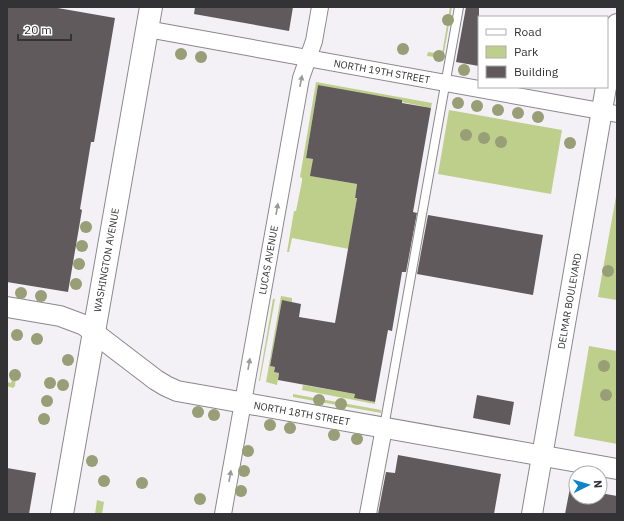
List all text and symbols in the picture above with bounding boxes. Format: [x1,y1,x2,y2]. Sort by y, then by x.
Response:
scale bar [18,16,71,42]
legend [478,16,608,88]
text: 20 m [24,22,52,37]
text: Road [514,24,542,39]
text: Park [514,44,539,59]
street label: NORTH 19TH STREET [333,57,431,86]
text: Building [514,64,559,79]
one-way arrow [298,75,304,87]
one-way arrow [275,203,281,215]
street label: WASHINGTON AVENUE [91,207,122,313]
street label: LUCAS AVENUE [256,224,281,296]
street label: DELMAR BOULEVARD [555,252,584,350]
one-way arrow [247,358,253,370]
street label: NORTH 18TH STREET [253,399,351,428]
north arrow [568,465,608,505]
one-way arrow [227,469,233,482]
text: N [591,480,605,489]

